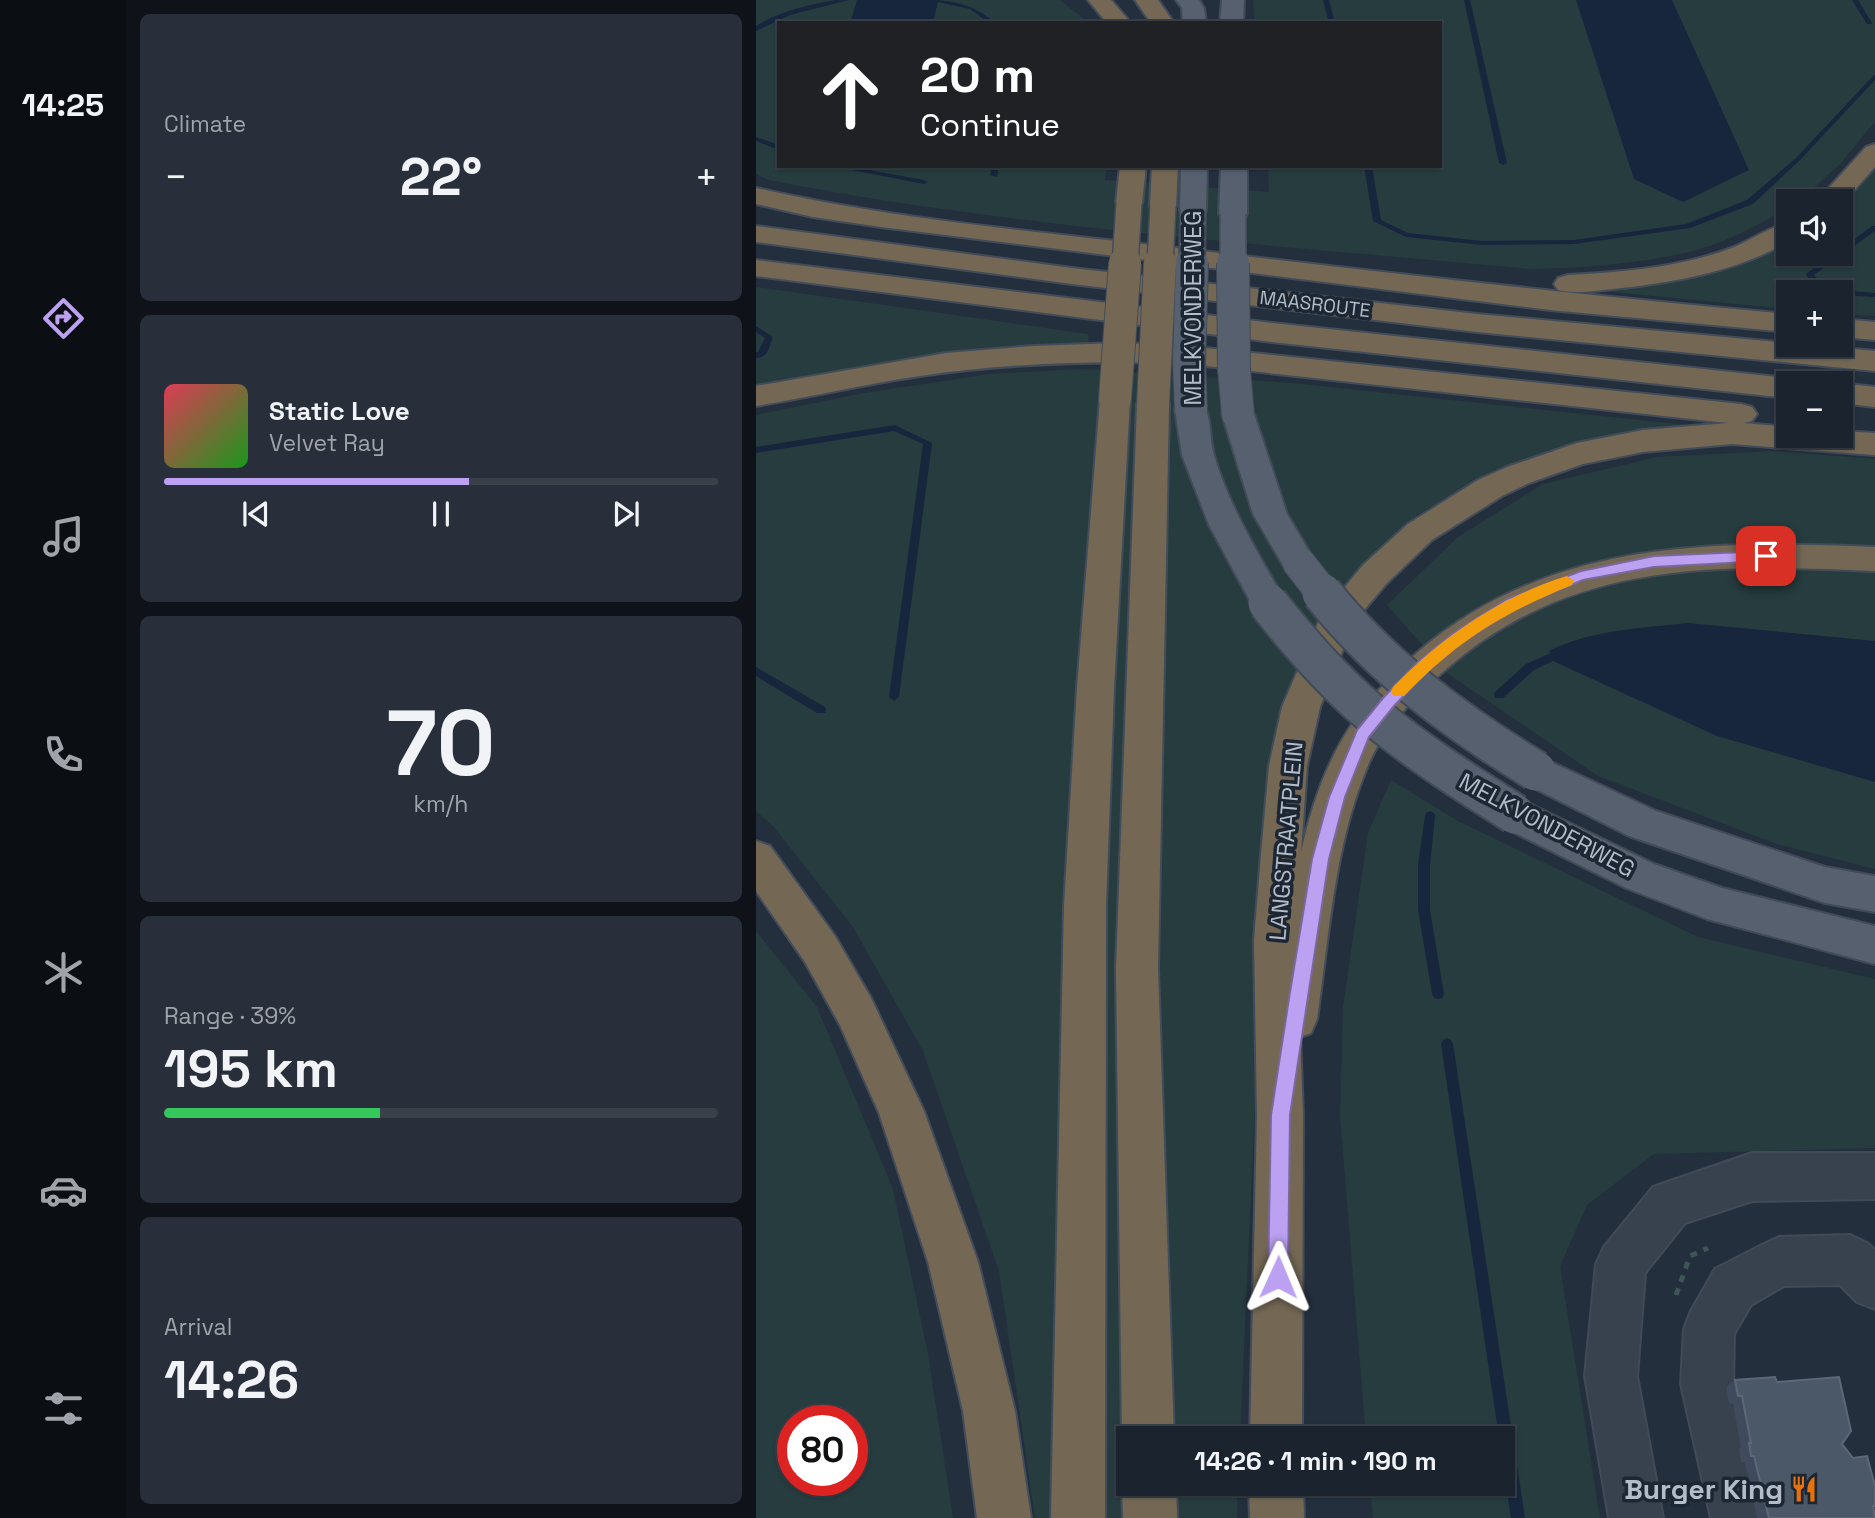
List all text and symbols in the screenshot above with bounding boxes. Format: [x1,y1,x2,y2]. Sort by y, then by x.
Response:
text: 20 m [920,44,1035,106]
icon: ahead [805,49,896,140]
text: 14:25 [22,85,104,125]
text: Continue [920,105,1060,145]
text: Climate [164,109,246,139]
text: 22° [400,144,482,210]
text: − [164,153,188,201]
text: + [694,153,718,201]
map controls [1776,189,1853,448]
button: sound [1776,189,1853,266]
street label: MELKVONDERWEG [1178,211,1208,405]
button: + [1776,280,1853,357]
street label: MAASROUTE [1258,285,1372,323]
icon: directions [39,294,88,343]
button: − [1776,371,1853,448]
text: Static Love [269,394,410,428]
text: Velvet Ray [269,428,385,458]
icon: previous [237,495,275,533]
icon: pause [422,495,460,533]
icon: next [607,495,645,533]
icon: music [39,512,88,561]
pin [1736,526,1796,586]
icon: arrive [1747,537,1785,575]
text: 70 [386,685,496,802]
icon: phone [39,730,88,779]
street label: LANGSTRAATPLEIN [1262,740,1310,942]
street label: MELKVONDERWEG [1454,766,1640,884]
text: km/h [414,789,468,819]
icon: climate [39,948,88,997]
text: Range · 39% [164,1001,296,1031]
text: 195 km [164,1036,338,1102]
icon: car [39,1166,88,1215]
position arrow [1241,1240,1315,1314]
text: Arrival [164,1312,232,1342]
text: 14:26 [164,1347,299,1413]
icon: filters [39,1384,88,1433]
speed limit sign: 80 [777,1405,868,1496]
text: 14:26 · 1 min · 190 m [1194,1444,1437,1478]
place label: Burger King [1624,1471,1783,1507]
restaurant icon: Burger King [1789,1474,1819,1504]

